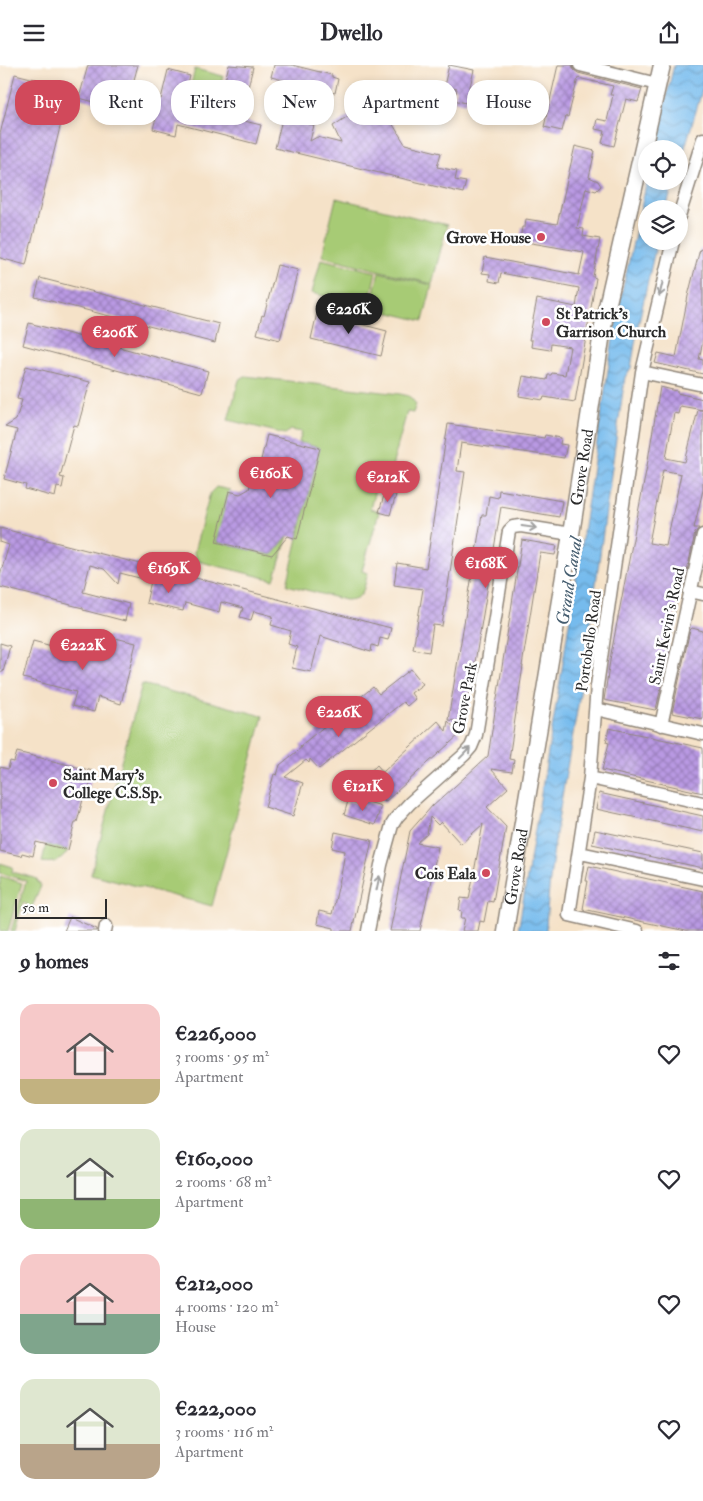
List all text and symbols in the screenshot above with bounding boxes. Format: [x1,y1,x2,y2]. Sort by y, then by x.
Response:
icon: menu [20,19,48,47]
text: Dwello [320,19,383,47]
icon: share [655,19,683,47]
chip: Buy [15,80,80,125]
chip: Rent [90,80,161,125]
chip: Filters [171,80,254,125]
chip: New [264,80,334,125]
chip: Apartment [344,80,457,125]
chip: House [467,80,549,125]
map controls [638,140,688,250]
button: locate [638,140,688,190]
button: layers [638,200,688,250]
place label: Grove House [446,228,531,248]
marker: Grove House [535,231,547,243]
one-way arrow [656,280,665,296]
pin: €226K [314,293,384,335]
text: €226K [327,299,371,319]
place label: St Patrick's Garrison Church [556,304,667,342]
pin: €206K [80,315,150,358]
marker: St Patrick's Garrison Church [540,316,552,328]
text: €206K [93,322,137,342]
street label: Grove Road [567,428,598,507]
pin: €160K [236,457,306,499]
pin: €212K [353,461,423,503]
text: €160K [250,463,292,483]
text: €212K [367,467,409,487]
one-way arrow [520,523,536,533]
water label: Grand Canal [551,534,588,627]
pin: €168K [451,547,521,589]
pin: €169K [134,551,204,594]
text: €168K [465,553,507,573]
text: €169K [148,558,190,578]
street label: Saint Kevin's Road [645,566,689,687]
street label: Portobello Road [572,589,606,693]
pin: €222K [48,629,118,671]
text: €222K [61,635,105,655]
street label: Grove Park [448,660,482,736]
pin: €226K [304,695,374,738]
text: €226K [317,702,361,722]
one-way arrow [459,747,471,760]
place label: Saint Mary's College C.S.Sp. [63,765,162,804]
pin: €121K [328,769,398,812]
text: €121K [343,776,383,796]
marker: Saint Mary's College C.S.Sp. [47,777,59,789]
street label: Grove Road [500,827,533,907]
place label: Cois Eala [415,864,476,884]
marker: Cois Eala [480,867,492,879]
one-way arrow [373,876,383,892]
scale bar [15,896,108,919]
text: 50 m [22,899,49,916]
icon: filters [655,947,683,975]
text: 9 homes [20,948,89,975]
text: €226,000 [175,1020,256,1047]
icon: home [60,1024,120,1084]
icon: heart [655,1040,683,1068]
text: 3 rooms · 95 m² [175,1047,269,1067]
text: Apartment [175,1067,243,1087]
text: €160,000 [175,1145,253,1172]
icon: home [60,1149,120,1209]
icon: heart [655,1165,683,1193]
text: 2 rooms · 68 m² [175,1172,271,1192]
text: Apartment [175,1192,243,1212]
text: €212,000 [175,1270,253,1297]
icon: home [60,1274,120,1334]
icon: heart [655,1290,683,1318]
text: 4 rooms · 120 m² [175,1297,278,1317]
text: House [175,1317,216,1337]
text: €222,000 [175,1395,257,1422]
icon: home [60,1399,120,1459]
icon: heart [655,1415,683,1443]
text: 3 rooms · 116 m² [175,1422,273,1442]
text: Apartment [175,1442,243,1462]

